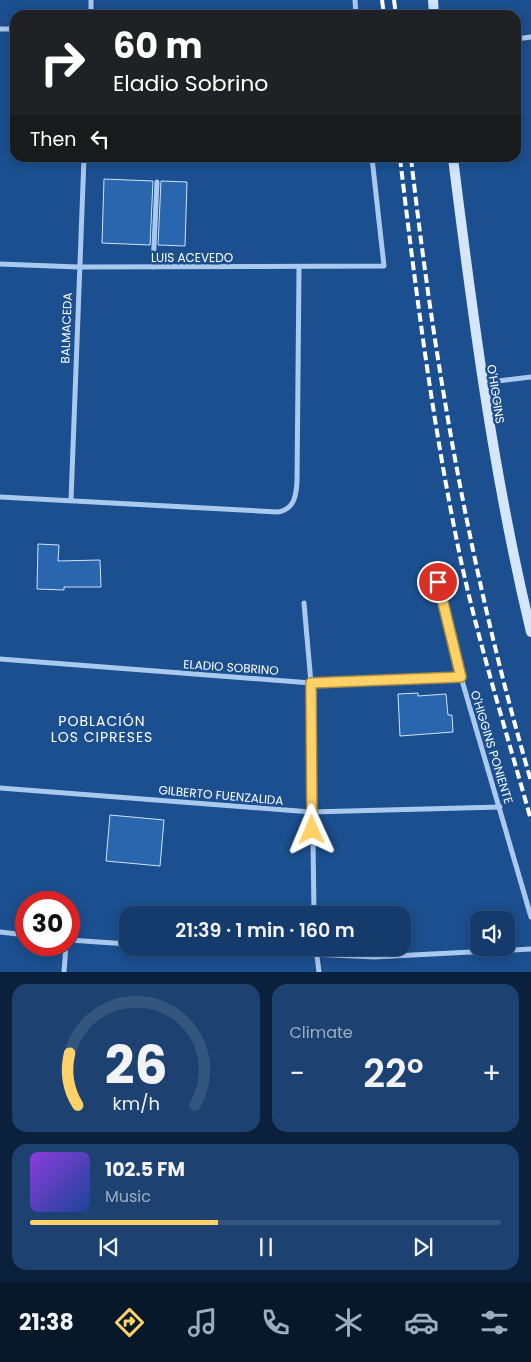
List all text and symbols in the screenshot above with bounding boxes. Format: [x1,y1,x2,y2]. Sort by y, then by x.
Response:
text: 60 m [113,21,203,70]
icon: right [30,30,95,95]
text: Eladio Sobrino [113,68,268,99]
icon: left [86,125,114,153]
text: Then [30,126,76,153]
street label: LUIS ACEVEDO [151,249,233,266]
street label: BALMACEDA [56,292,76,364]
street label: O'HIGGINS [483,363,509,425]
pin [417,561,459,603]
icon: arrive [424,568,452,596]
street label: ELADIO SOBRINO [183,655,279,679]
street label: O'HIGGINS PONIENTE [467,688,517,806]
district label: POBLACIÓN LOS CIPRESES [51,711,153,747]
street label: GILBERTO FUENZALIDA [158,781,284,809]
position arrow [285,803,337,855]
speed limit sign: 30 [15,891,80,956]
map controls [470,911,515,956]
button: sound [470,911,515,956]
text: 21:39 · 1 min · 160 m [175,917,355,944]
text: Climate [290,1021,353,1044]
text: 26 [104,1029,167,1102]
text: 22° [363,1047,424,1100]
text: − [290,1054,305,1093]
text: + [482,1054,501,1093]
text: km/h [112,1091,160,1116]
text: 102.5 FM [105,1156,185,1183]
text: Music [105,1185,151,1208]
icon: previous [95,1233,123,1261]
icon: pause [252,1233,280,1261]
icon: next [409,1233,437,1261]
icon: directions [112,1305,147,1340]
icon: music [185,1305,220,1340]
icon: phone [258,1305,293,1340]
icon: climate [331,1305,366,1340]
icon: car [404,1305,439,1340]
icon: filters [477,1305,512,1340]
text: 21:38 [19,1307,74,1338]

